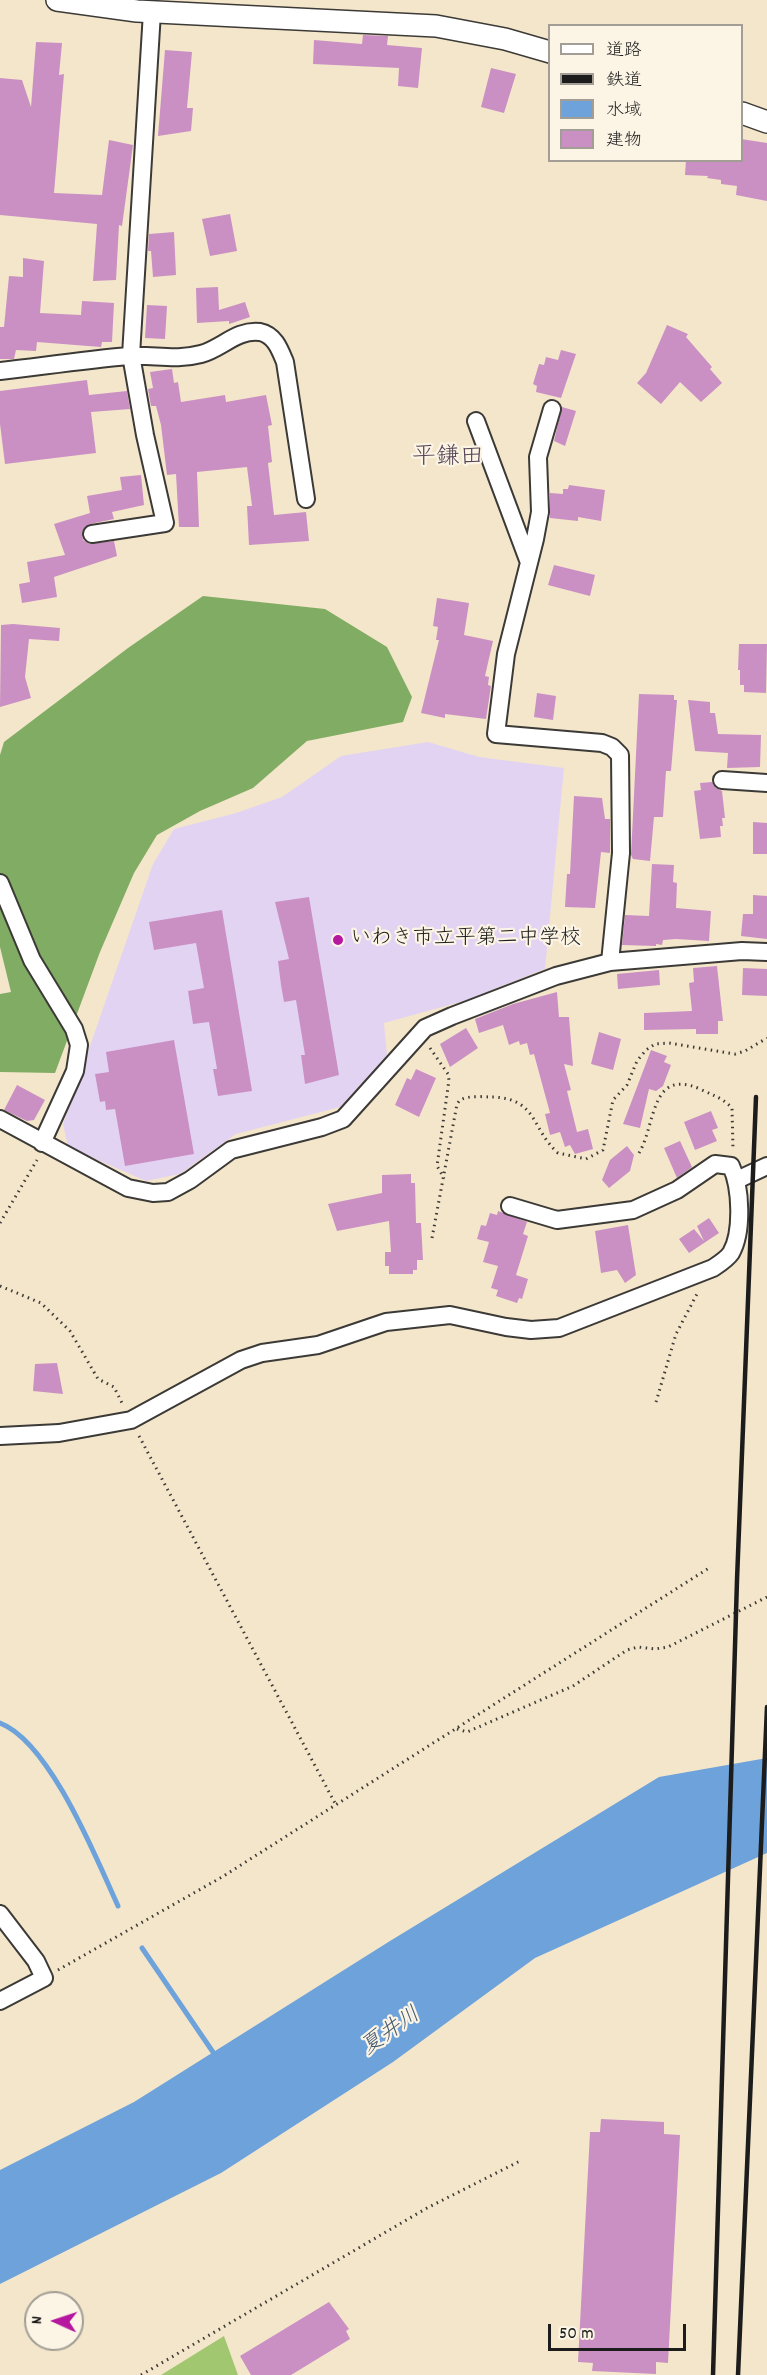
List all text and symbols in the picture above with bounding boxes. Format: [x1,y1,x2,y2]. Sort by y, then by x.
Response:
legend [548,24,743,162]
text: 道路 [606,39,642,64]
text: 鉄道 [606,69,642,94]
text: 水域 [606,99,642,124]
text: 建物 [606,129,642,154]
district label: 平鎌田 [412,446,484,474]
place label: いわき市立平第二中学校 [350,927,581,953]
marker: いわき市立平第二中学校 [331,933,345,947]
water label: 夏井川 [357,2003,427,2063]
north arrow [24,2291,84,2351]
scale bar [551,2312,689,2350]
text: N [26,2316,49,2325]
text: 50 m [559,2322,594,2347]

